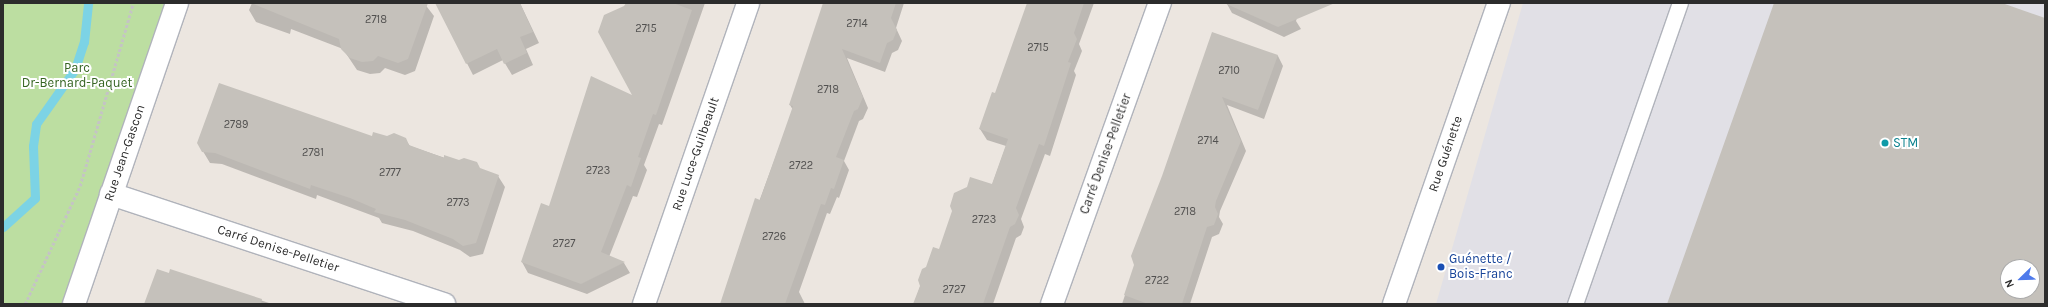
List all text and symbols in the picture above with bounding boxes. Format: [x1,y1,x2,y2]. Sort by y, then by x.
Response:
house number: 2718 [365,13,387,27]
house number: 2714 [846,17,868,31]
house number: 2715 [635,22,657,36]
house number: 2715 [1027,41,1049,55]
park label: Parc Dr-Bernard-Paquet [22,61,132,92]
house number: 2710 [1218,64,1240,78]
house number: 2718 [817,83,839,97]
street label: Carré Denise-Pelletier [1077,92,1135,216]
street label: Rue Luce-Guilbeault [669,95,723,213]
street label: Rue Jean-Gascon [101,103,149,203]
street label: Rue Guénette [1426,114,1466,194]
house number: 2789 [224,118,248,132]
house number: 2714 [1197,134,1219,148]
place label: STM [1893,135,1918,151]
marker: STM [1880,138,1890,148]
house number: 2781 [302,146,324,160]
house number: 2722 [789,159,813,173]
house number: 2723 [586,164,610,178]
house number: 2777 [379,166,401,180]
house number: 2773 [446,196,470,210]
house number: 2718 [1174,205,1196,219]
house number: 2723 [972,213,996,227]
street label: Carré Denise-Pelletier [215,222,341,276]
house number: 2726 [762,230,786,244]
house number: 2727 [552,237,576,251]
place label: Guénette / Bois-Franc [1449,252,1513,283]
north arrow [2000,259,2040,299]
marker: Guénette / Bois-Franc [1436,262,1446,272]
house number: 2722 [1145,274,1169,288]
text: N [2002,277,2017,290]
house number: 2727 [942,283,966,297]

